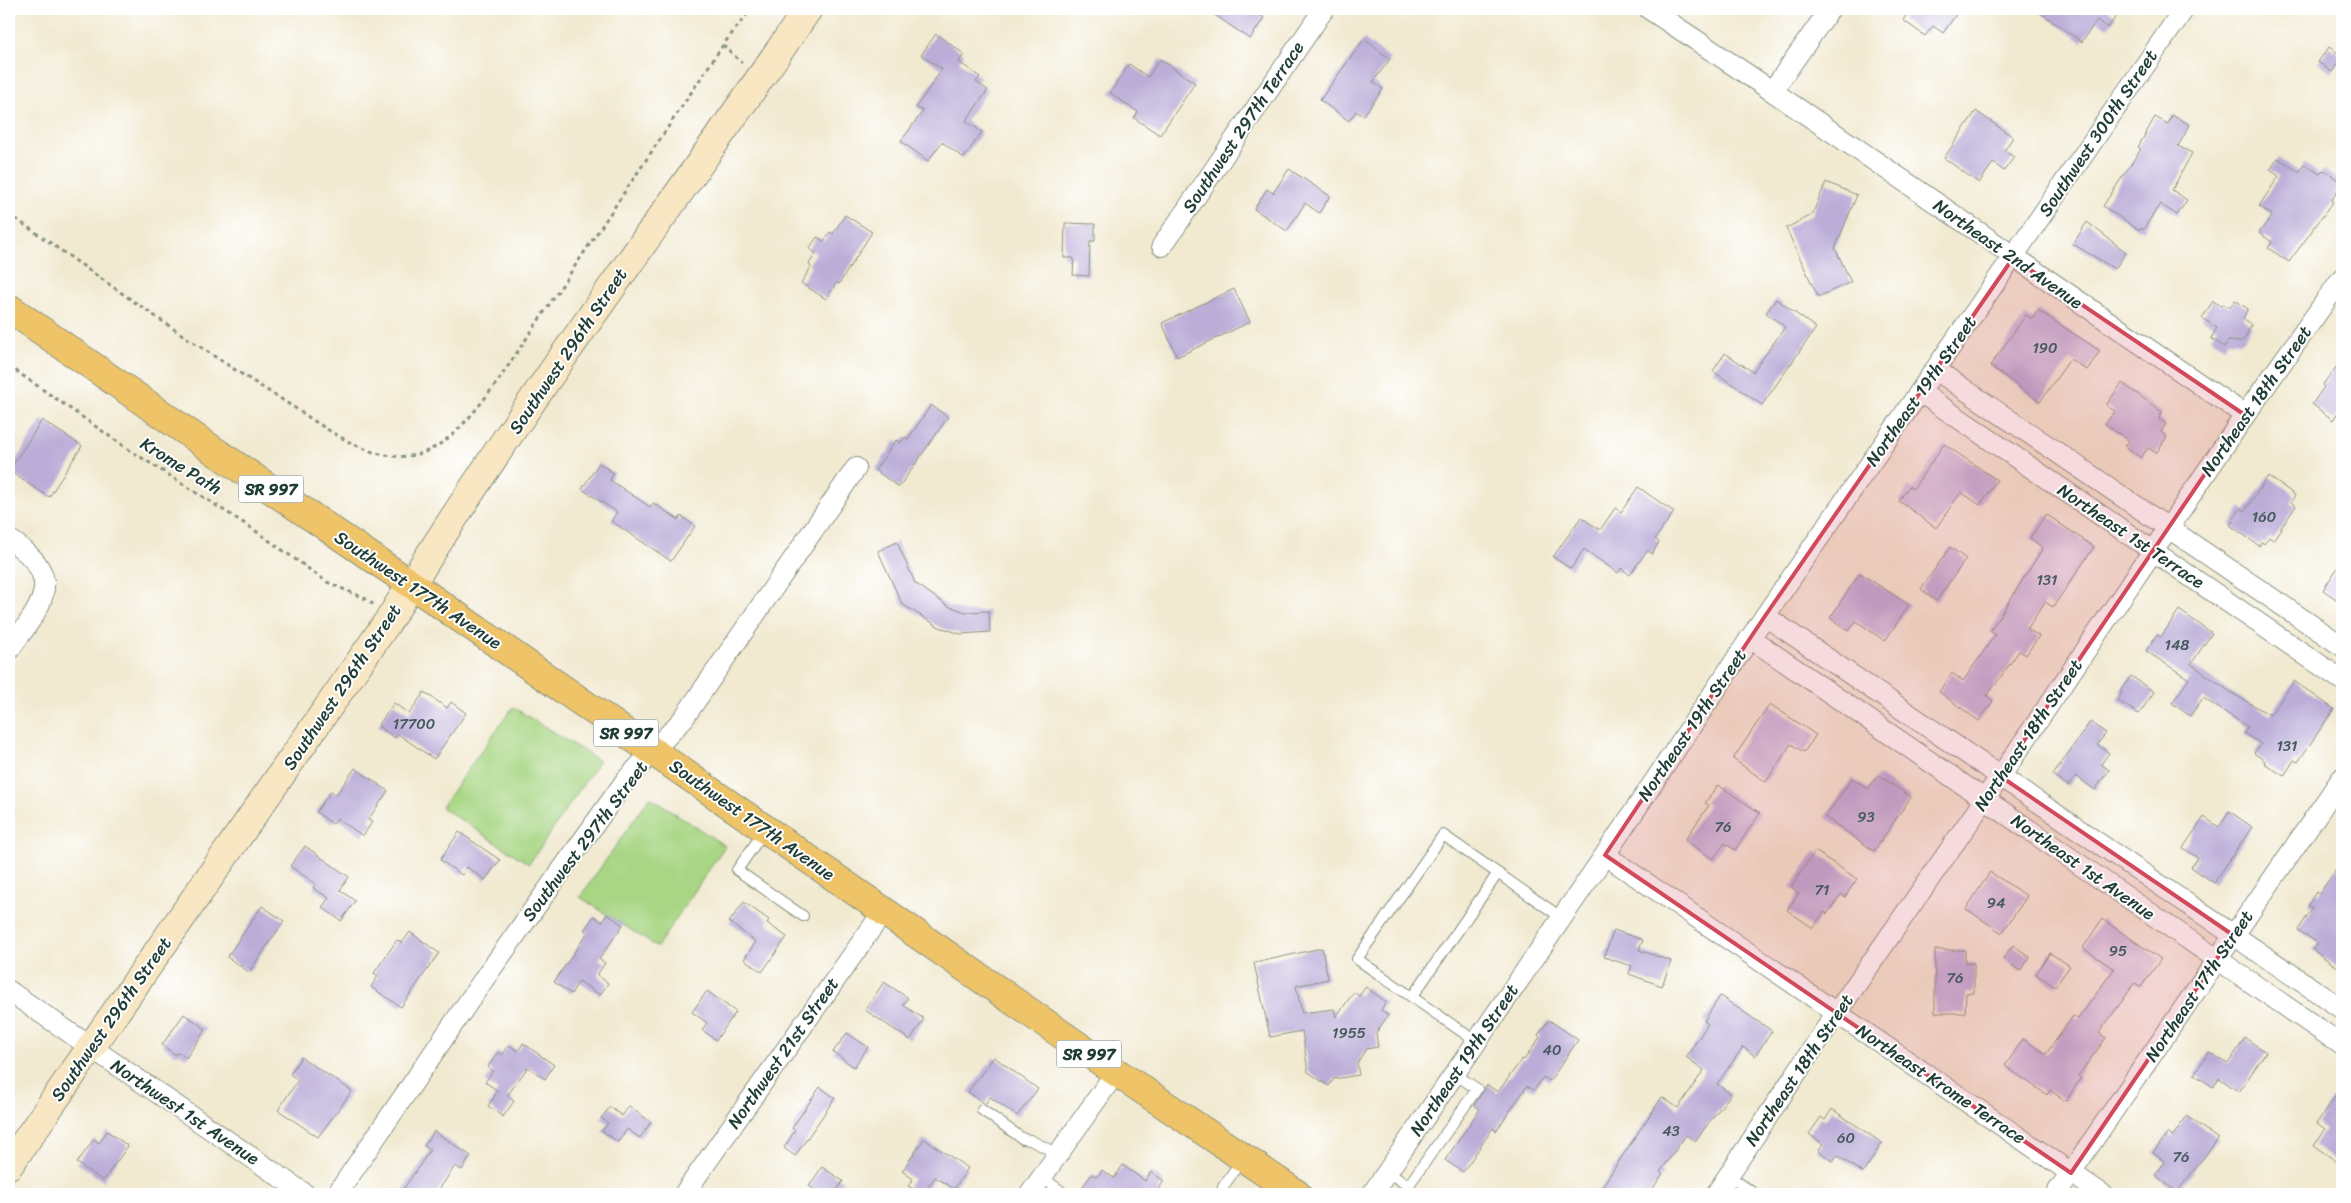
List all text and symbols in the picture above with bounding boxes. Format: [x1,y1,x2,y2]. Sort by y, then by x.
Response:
street label: Southwest 297th Terrace [1173,34,1313,219]
street label: Southwest 300th Street [2030,43,2166,223]
street label: Northeast 2nd Avenue [1926,190,2090,318]
street label: Southwest 296th Street [500,261,636,441]
street label: Northeast 19th Street [1857,309,1985,473]
street label: Northeast 18th Street [2192,319,2320,483]
house number: 190 [2032,335,2058,361]
street label: Krome Path [134,428,228,504]
street label: Northeast 1st Terrace [2051,475,2212,598]
road number: SR 997 [238,476,304,502]
house number: 160 [2252,504,2276,530]
street label: Southwest 177th Avenue [328,522,509,658]
house number: 131 [2036,567,2058,593]
street label: Southwest 296th Street [274,597,410,777]
house number: 148 [2165,632,2189,658]
street label: Northeast 19th Street [1629,642,1755,808]
street label: Northeast 18th Street [1965,652,2091,818]
house number: 17700 [393,711,435,737]
road number: SR 997 [594,720,658,746]
house number: 131 [2276,733,2298,759]
street label: Southwest 177th Avenue [662,751,842,890]
street label: Southwest 297th Street [513,753,657,929]
house number: 93 [1857,804,1875,830]
street label: Northeast 1st Avenue [2004,805,2162,929]
house number: 76 [1714,814,1732,840]
house number: 71 [1814,877,1830,903]
house number: 94 [1987,890,2005,916]
street label: Northeast 17th Street [2136,903,2262,1069]
street label: Southwest 296th Street [42,930,180,1108]
house number: 95 [2109,938,2127,964]
house number: 76 [1946,965,1964,991]
street label: Northwest 21st Street [718,970,848,1136]
street label: Northeast 19th Street [1401,977,1527,1143]
street label: Northeast 18th Street [1736,987,1862,1153]
street label: Northeast Krome Terrace [1849,1015,2033,1153]
house number: 1955 [1332,1020,1366,1046]
house number: 40 [1543,1037,1561,1063]
road number: SR 997 [1056,1040,1122,1068]
street label: Northwest 1st Avenue [104,1050,266,1174]
house number: 43 [1662,1118,1680,1144]
house number: 60 [1837,1125,1855,1151]
house number: 76 [2172,1144,2190,1170]

